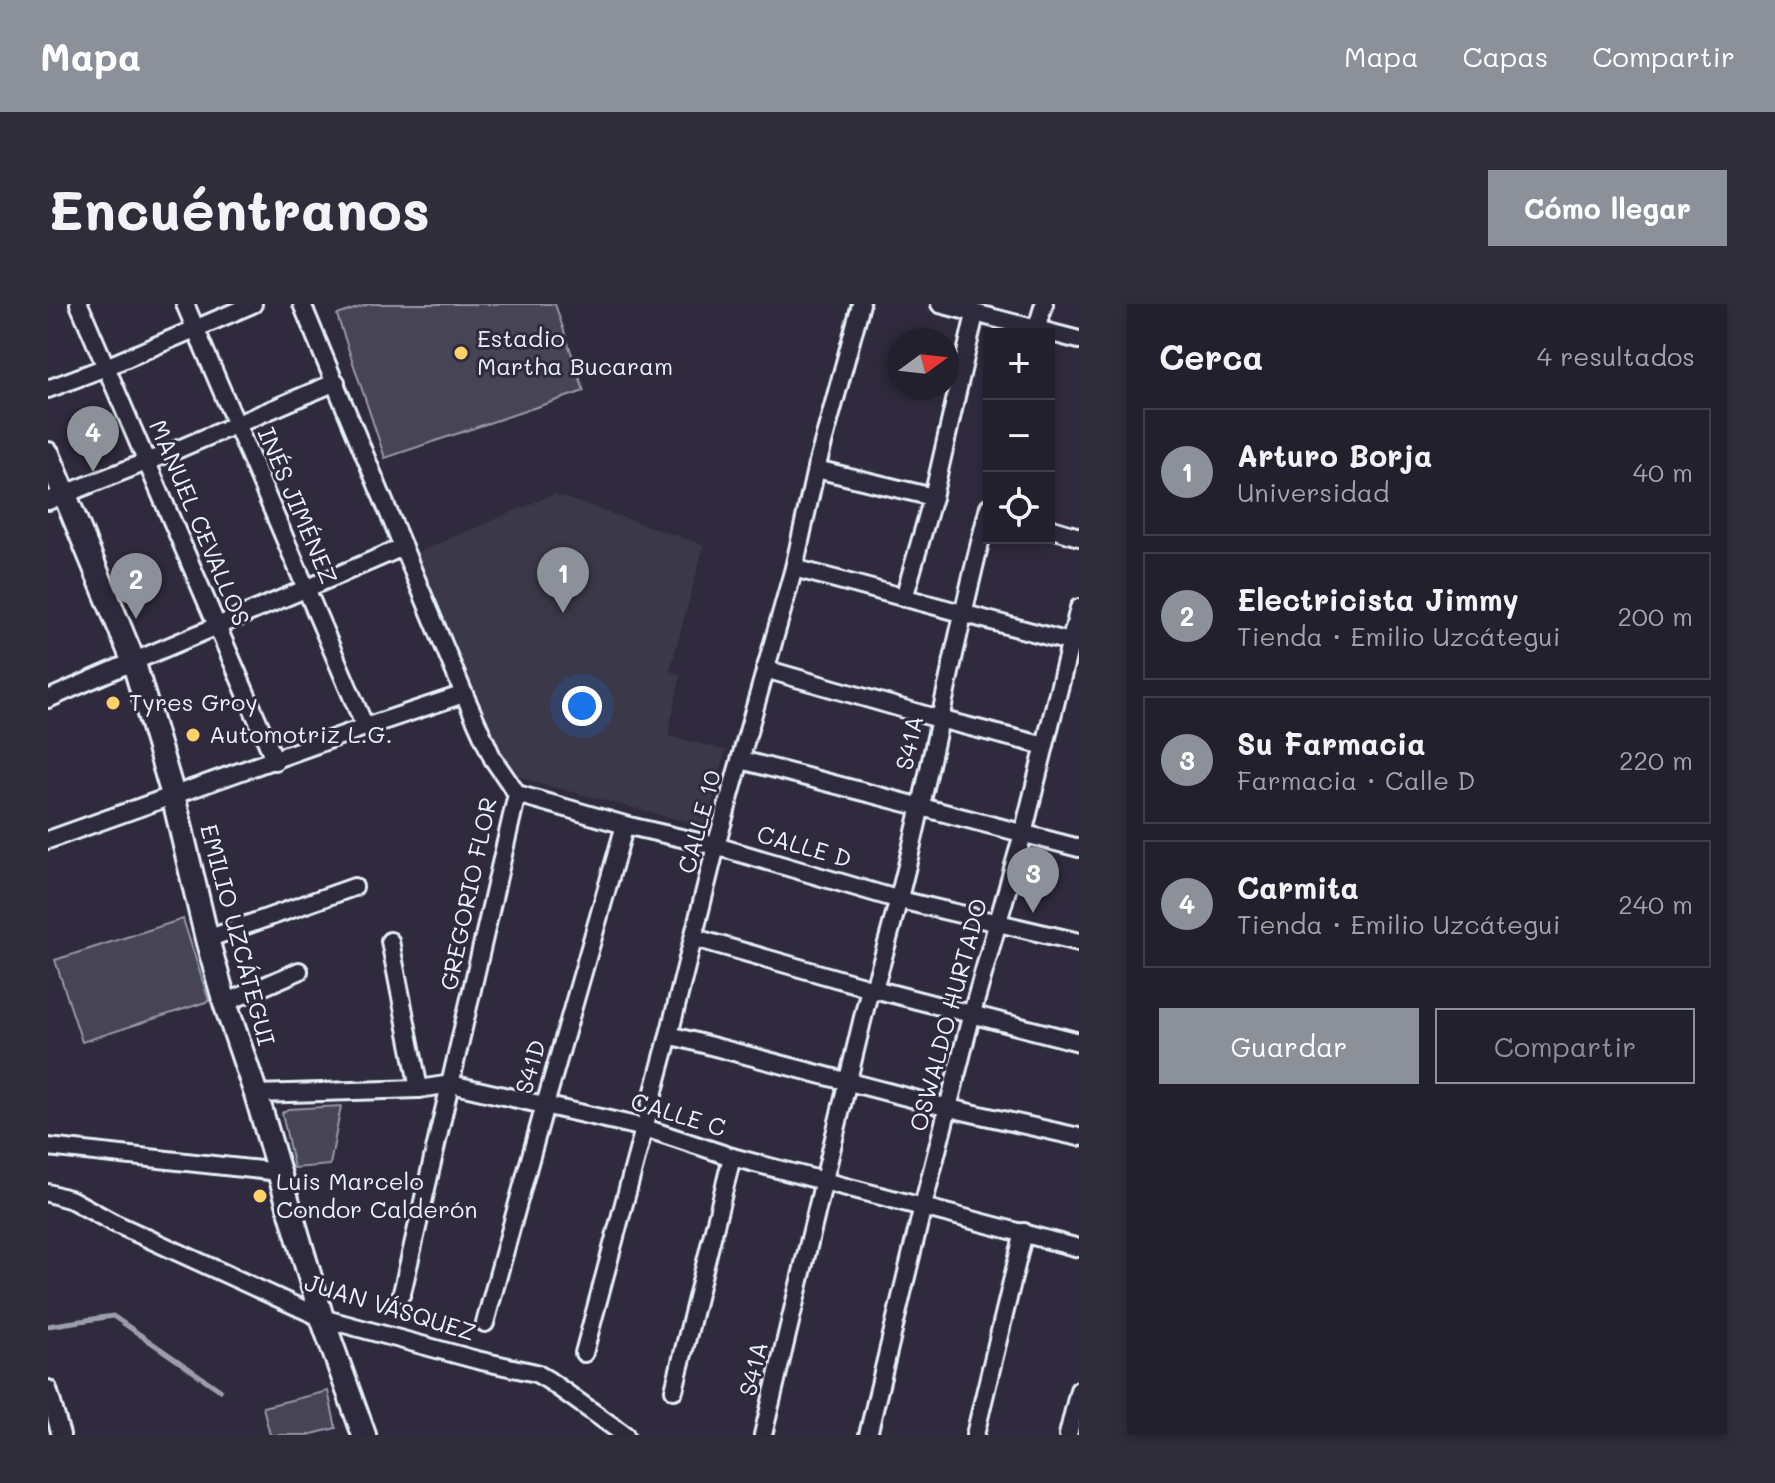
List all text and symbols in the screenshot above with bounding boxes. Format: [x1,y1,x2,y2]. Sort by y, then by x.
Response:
text: Mapa [40,31,141,81]
text: Mapa [1344,38,1419,74]
text: Capas [1463,38,1548,74]
text: Compartir [1592,38,1735,74]
button: Cómo llegar [1488,170,1727,246]
text: Encuéntranos [48,172,430,245]
place label: Estadio Martha Bucaram [477,322,673,381]
north arrow [887,328,959,400]
map controls [983,328,1055,544]
button: + [983,328,1055,400]
text: Cerca [1159,334,1263,379]
text: 4 resultados [1537,339,1695,373]
marker: Estadio Martha Bucaram [452,344,470,362]
button: − [983,400,1055,472]
pin: 4 [67,406,119,472]
street label: MANUEL CEVALLOS [143,415,258,630]
street label: INÉS JIMÉNEZ [251,422,345,588]
text: Arturo Borja [1237,435,1432,475]
text: 1 [1181,455,1193,489]
text: 40 m [1633,455,1693,489]
button: locate [983,472,1055,544]
text: Universidad [1237,475,1389,509]
pin: 1 [537,547,589,613]
pin: 2 [110,553,162,619]
text: Electricista Jimmy [1237,579,1519,619]
text: 2 [1180,599,1194,633]
text: 200 m [1617,599,1693,633]
text: Tienda · Emilio Uzcátegui [1237,619,1560,653]
place label: Tyres Groy [129,686,258,717]
your location [562,686,602,726]
marker: Tyres Groy [104,694,122,712]
street label: S41A [888,713,929,773]
place label: Automotriz L.G. [209,718,392,749]
text: Su Farmacia [1237,723,1426,763]
marker: Automotriz L.G. [184,726,202,744]
text: 3 [1179,743,1195,777]
text: 220 m [1619,743,1693,777]
text: Farmacia · Calle D [1237,763,1475,797]
street label: CALLE 10 [670,766,727,877]
street label: GREGORIO FLOR [432,794,503,993]
street label: CALLE D [754,817,855,874]
street label: EMILIO UZCÁTEGUI [194,820,283,1049]
pin: 3 [1007,847,1059,913]
text: Carmita [1237,867,1359,907]
text: 4 [1179,887,1195,921]
text: 240 m [1618,887,1693,921]
street label: OSWALDO HURTADO [902,895,994,1135]
text: Tienda · Emilio Uzcátegui [1237,907,1560,941]
button: Guardar [1159,1008,1419,1084]
button: Compartir [1435,1008,1695,1084]
street label: S41D [507,1036,552,1097]
street label: CALLE C [627,1084,730,1143]
place label: Luis Marcelo Condor Calderón [276,1165,478,1224]
marker: Luis Marcelo Condor Calderón [251,1187,269,1205]
street label: JUAN VÁSQUEZ [301,1266,480,1347]
street label: S41A [731,1338,774,1399]

